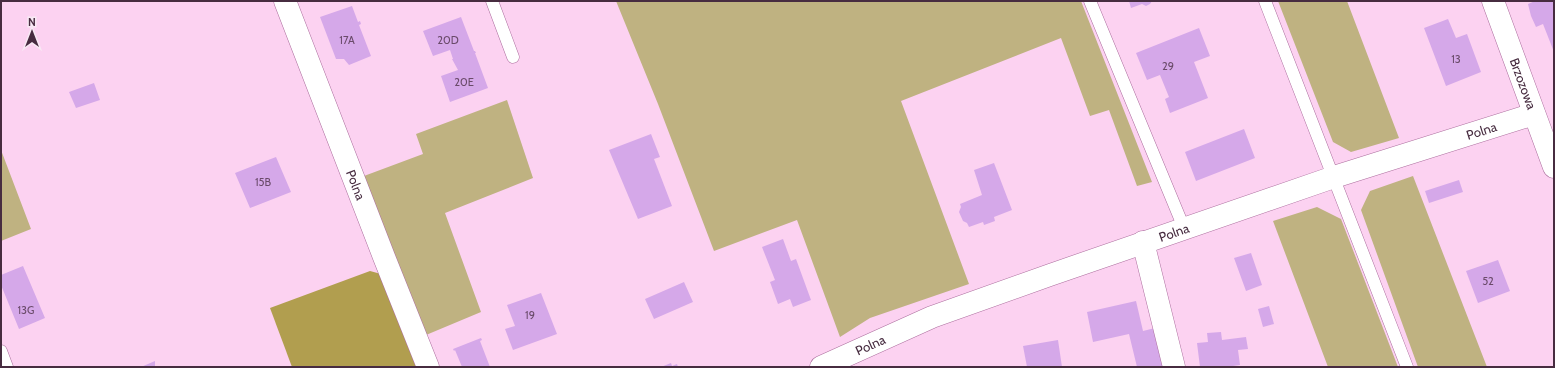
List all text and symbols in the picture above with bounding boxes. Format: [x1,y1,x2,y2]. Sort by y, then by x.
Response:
north arrow [12,12,52,52]
text: N [28,15,36,29]
house number: 17A [339,33,355,47]
house number: 20D [437,33,459,47]
house number: 13 [1451,52,1461,66]
street label: Brzozowa [1507,56,1540,112]
house number: 29 [1162,59,1174,73]
house number: 20E [454,75,474,89]
street label: Polna [1464,118,1499,143]
street label: Polna [343,167,369,203]
house number: 15B [255,175,271,189]
street label: Polna [1157,219,1192,245]
house number: 52 [1482,274,1494,288]
house number: 13G [18,303,34,317]
house number: 19 [525,308,535,322]
street label: Polna [853,331,888,358]

